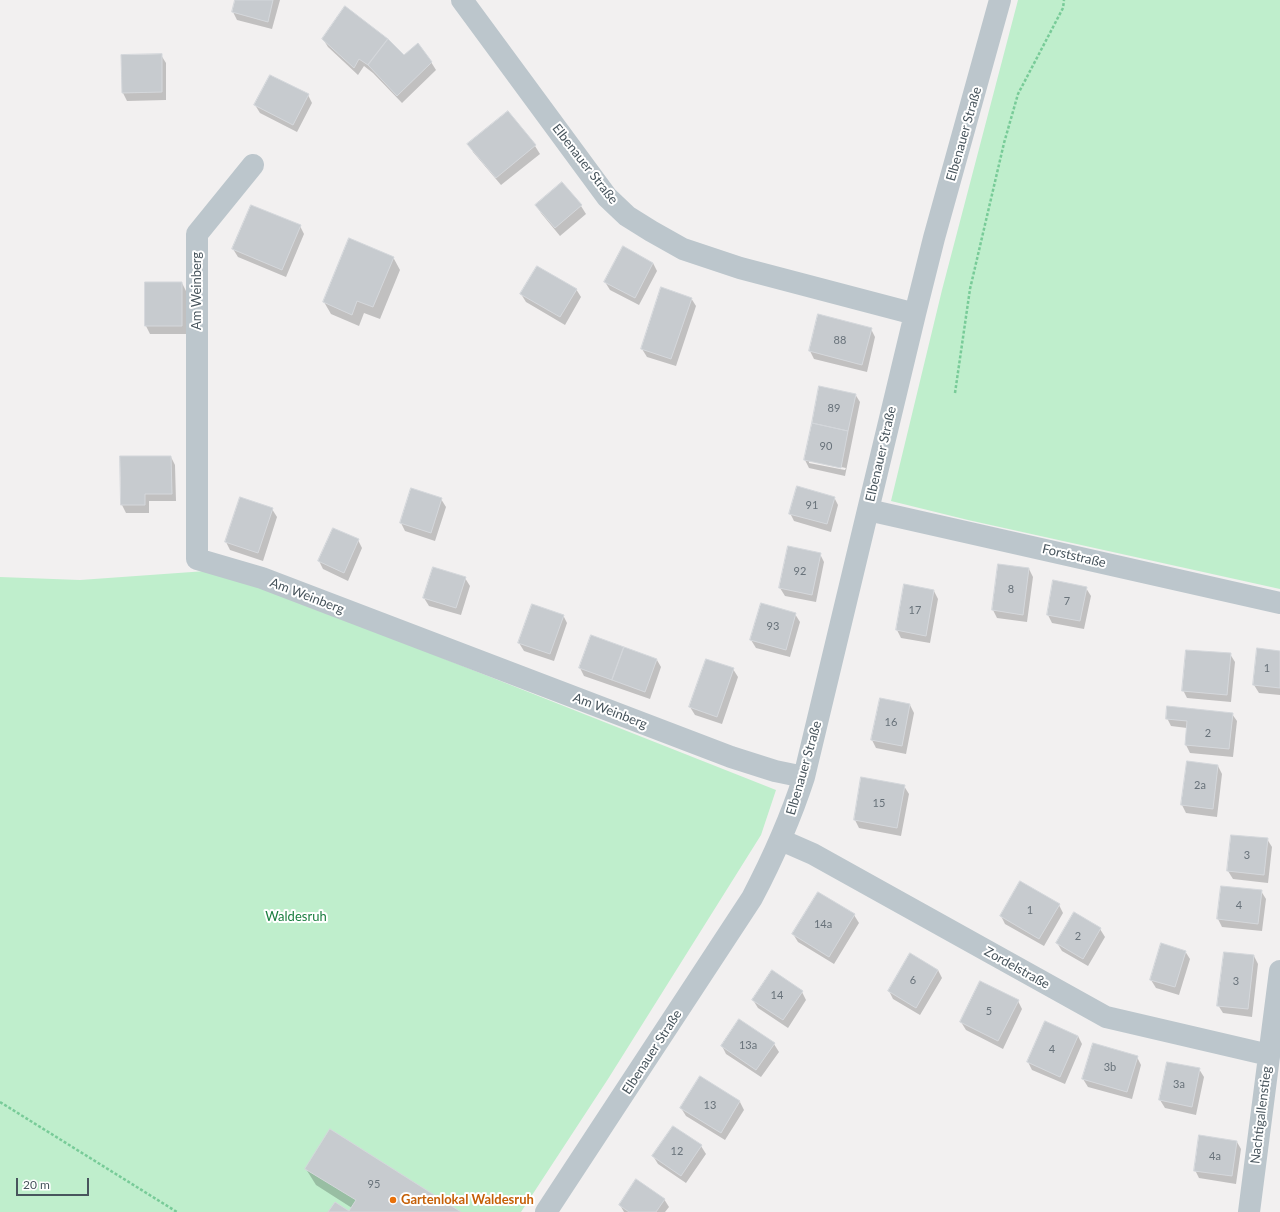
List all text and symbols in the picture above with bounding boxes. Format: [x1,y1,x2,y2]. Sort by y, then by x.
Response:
street label: Elbenauer Straße [943,85,985,183]
street label: Elbenauer Straße [549,121,621,207]
street label: Am Weinberg [189,252,205,330]
house number: 88 [834,333,846,347]
house number: 89 [828,401,840,415]
street label: Elbenauer Straße [862,405,900,503]
house number: 90 [820,439,832,453]
house number: 91 [806,498,818,512]
street label: Forststraße [1041,541,1107,571]
house number: 92 [794,564,806,578]
street label: Am Weinberg [268,575,346,617]
house number: 8 [1008,582,1014,596]
house number: 7 [1064,594,1070,608]
house number: 17 [909,603,921,617]
house number: 93 [767,619,779,633]
house number: 1 [1264,661,1270,675]
street label: Am Weinberg [571,690,649,732]
house number: 16 [885,715,897,729]
street label: Elbenauer Straße [783,719,825,817]
house number: 2 [1205,726,1211,740]
house number: 2a [1194,778,1206,792]
house number: 15 [873,796,885,810]
house number: 3 [1244,848,1250,862]
house number: 4 [1236,898,1242,912]
house number: 1 [1027,903,1033,917]
park label: Waldesruh [265,909,327,925]
house number: 14a [814,917,832,931]
house number: 2 [1075,929,1081,943]
street label: Zordelstraße [982,944,1052,992]
house number: 6 [910,973,916,987]
house number: 3 [1233,974,1239,988]
house number: 14 [771,988,783,1002]
house number: 5 [986,1004,992,1018]
street label: Elbenauer Straße [619,1007,685,1097]
house number: 13a [739,1038,757,1052]
house number: 4 [1049,1042,1055,1056]
house number: 3b [1104,1060,1116,1074]
street label: Nachtigallenstieg [1247,1065,1275,1165]
house number: 3a [1173,1077,1185,1091]
house number: 13 [704,1098,716,1112]
house number: 12 [671,1144,683,1158]
house number: 4a [1209,1149,1221,1163]
scale bar [18,1170,91,1196]
text: 20 m [23,1177,50,1192]
house number: 95 [368,1177,380,1191]
place label: Gartenlokal Waldesruh [401,1192,534,1208]
marker: Gartenlokal Waldesruh [388,1195,398,1205]

